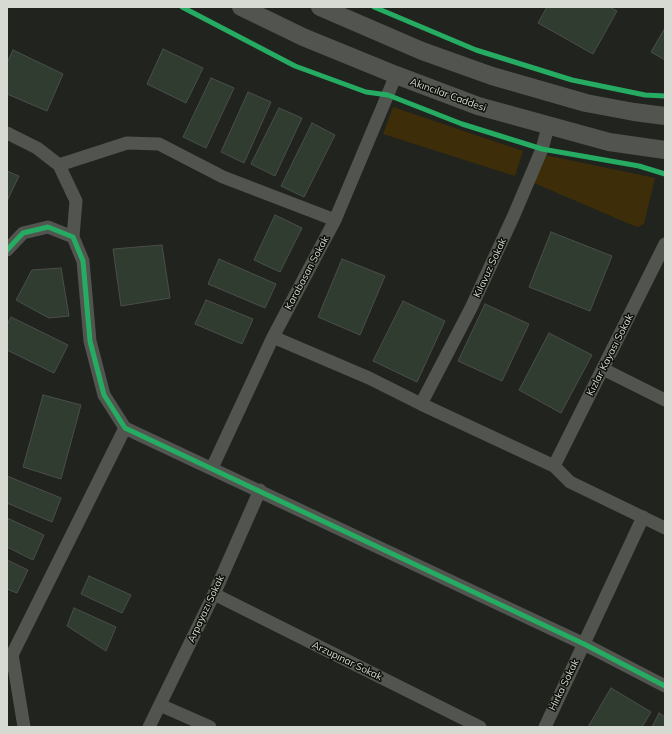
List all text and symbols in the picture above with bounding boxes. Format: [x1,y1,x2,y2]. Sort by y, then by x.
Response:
street label: Akıncılar Caddesi [408,76,488,114]
street label: Karabasan Sokak [283,234,331,312]
street label: Kılavuz Sokak [471,236,509,300]
street label: Kızlar Kayası Sokak [584,312,636,398]
street label: Arpayazı Sokak [185,574,227,644]
street label: Arzupınar Sokak [310,639,384,683]
street label: Hırka Sokak [546,657,582,713]

